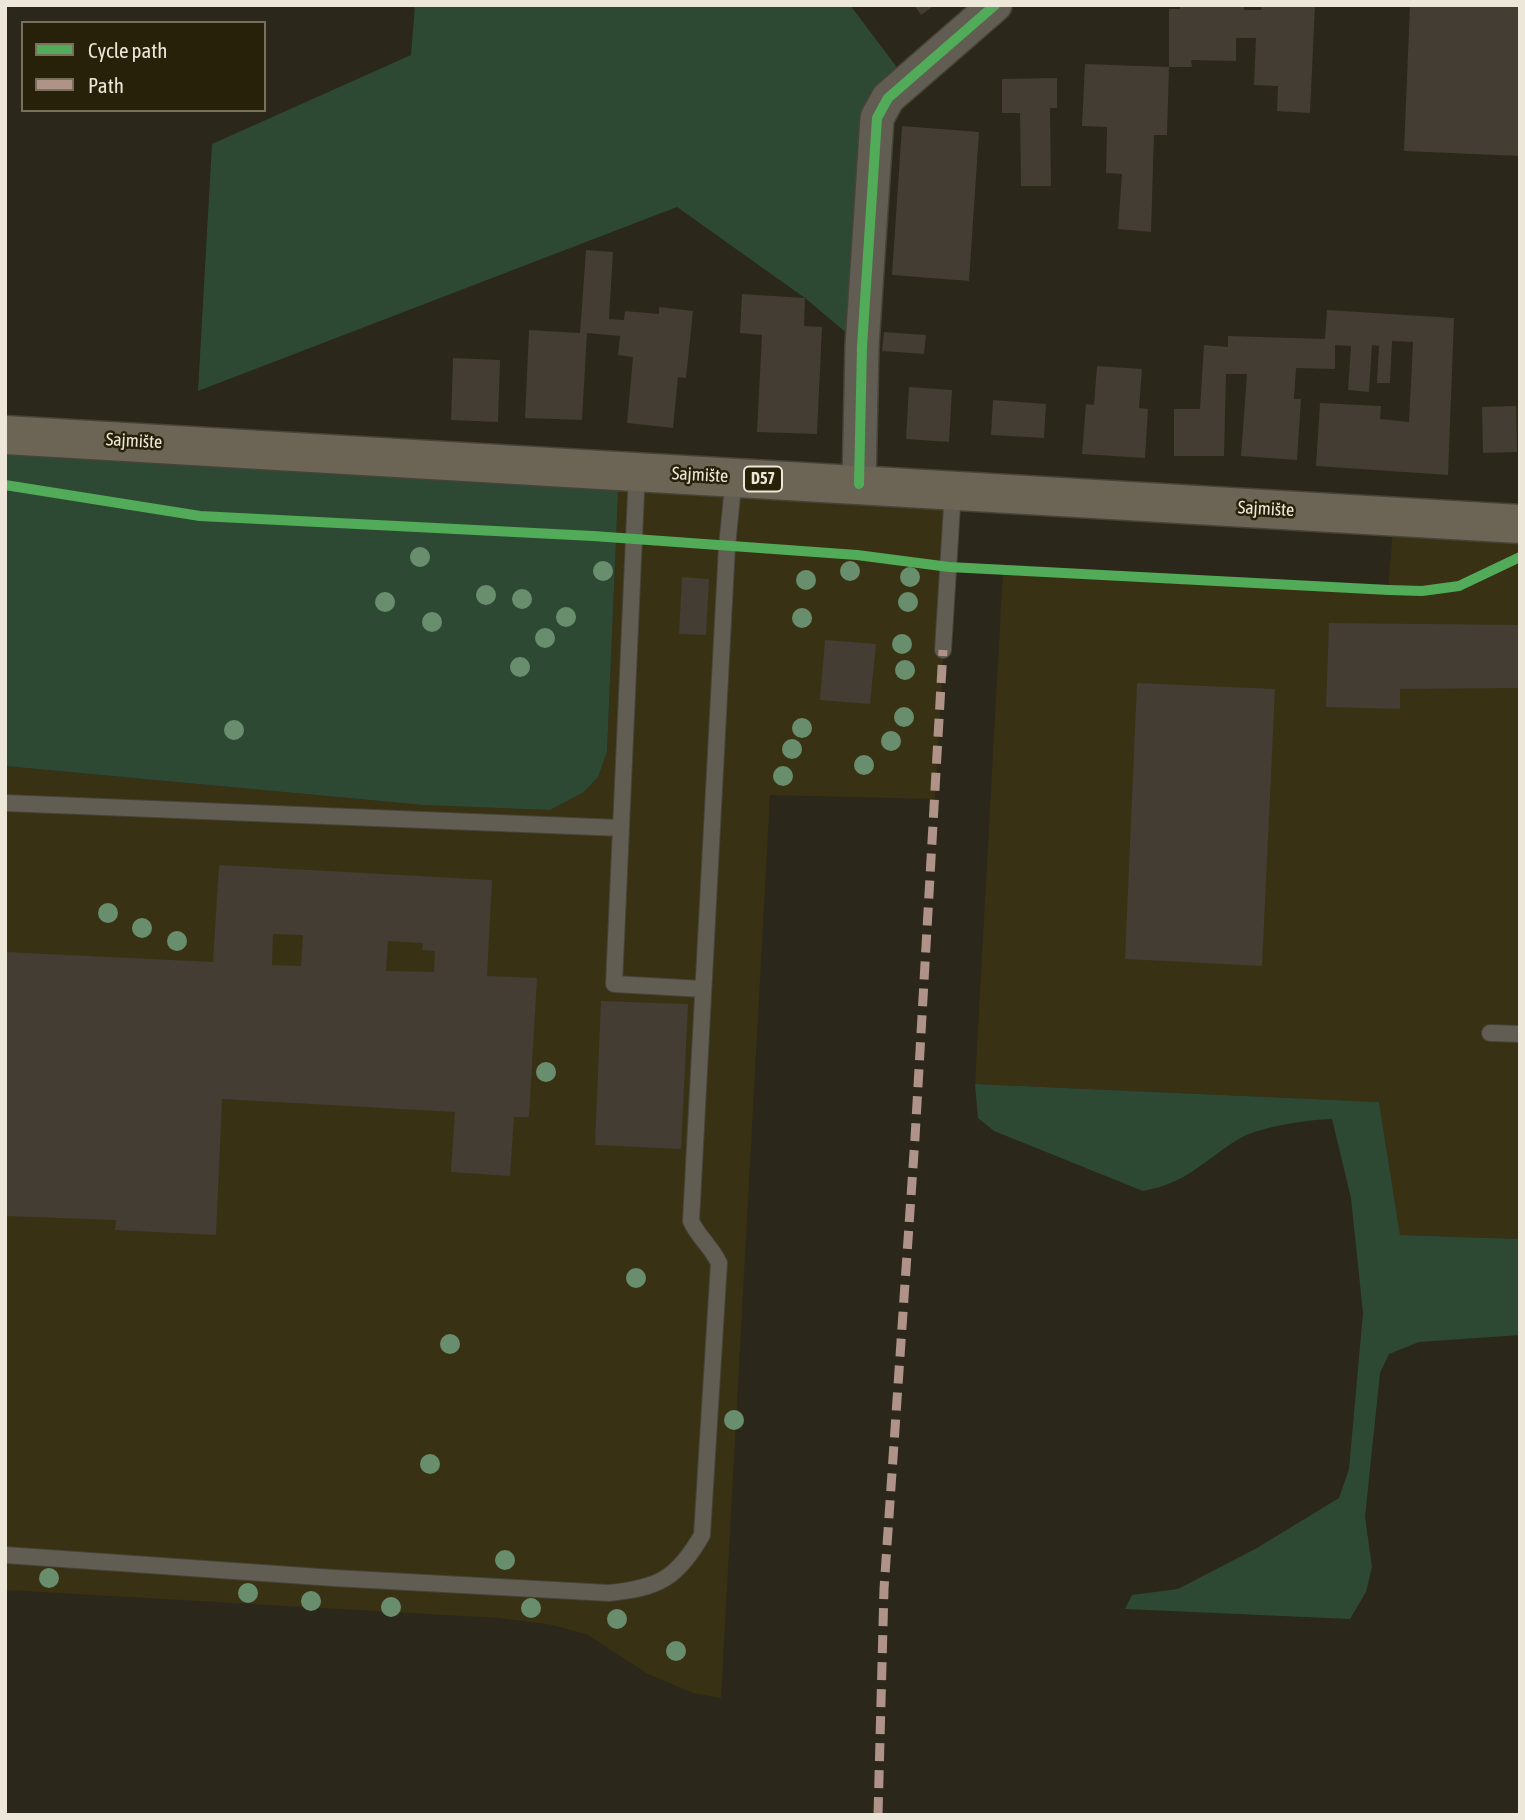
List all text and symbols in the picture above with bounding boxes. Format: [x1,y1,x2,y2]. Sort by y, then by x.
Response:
legend [21,21,266,112]
text: Cycle path [88,38,167,62]
text: Path [88,73,124,97]
street label: Sajmište [105,429,163,453]
street label: Sajmište [671,463,729,487]
road number: D57 [744,466,782,492]
street label: Sajmište [1237,497,1295,521]

